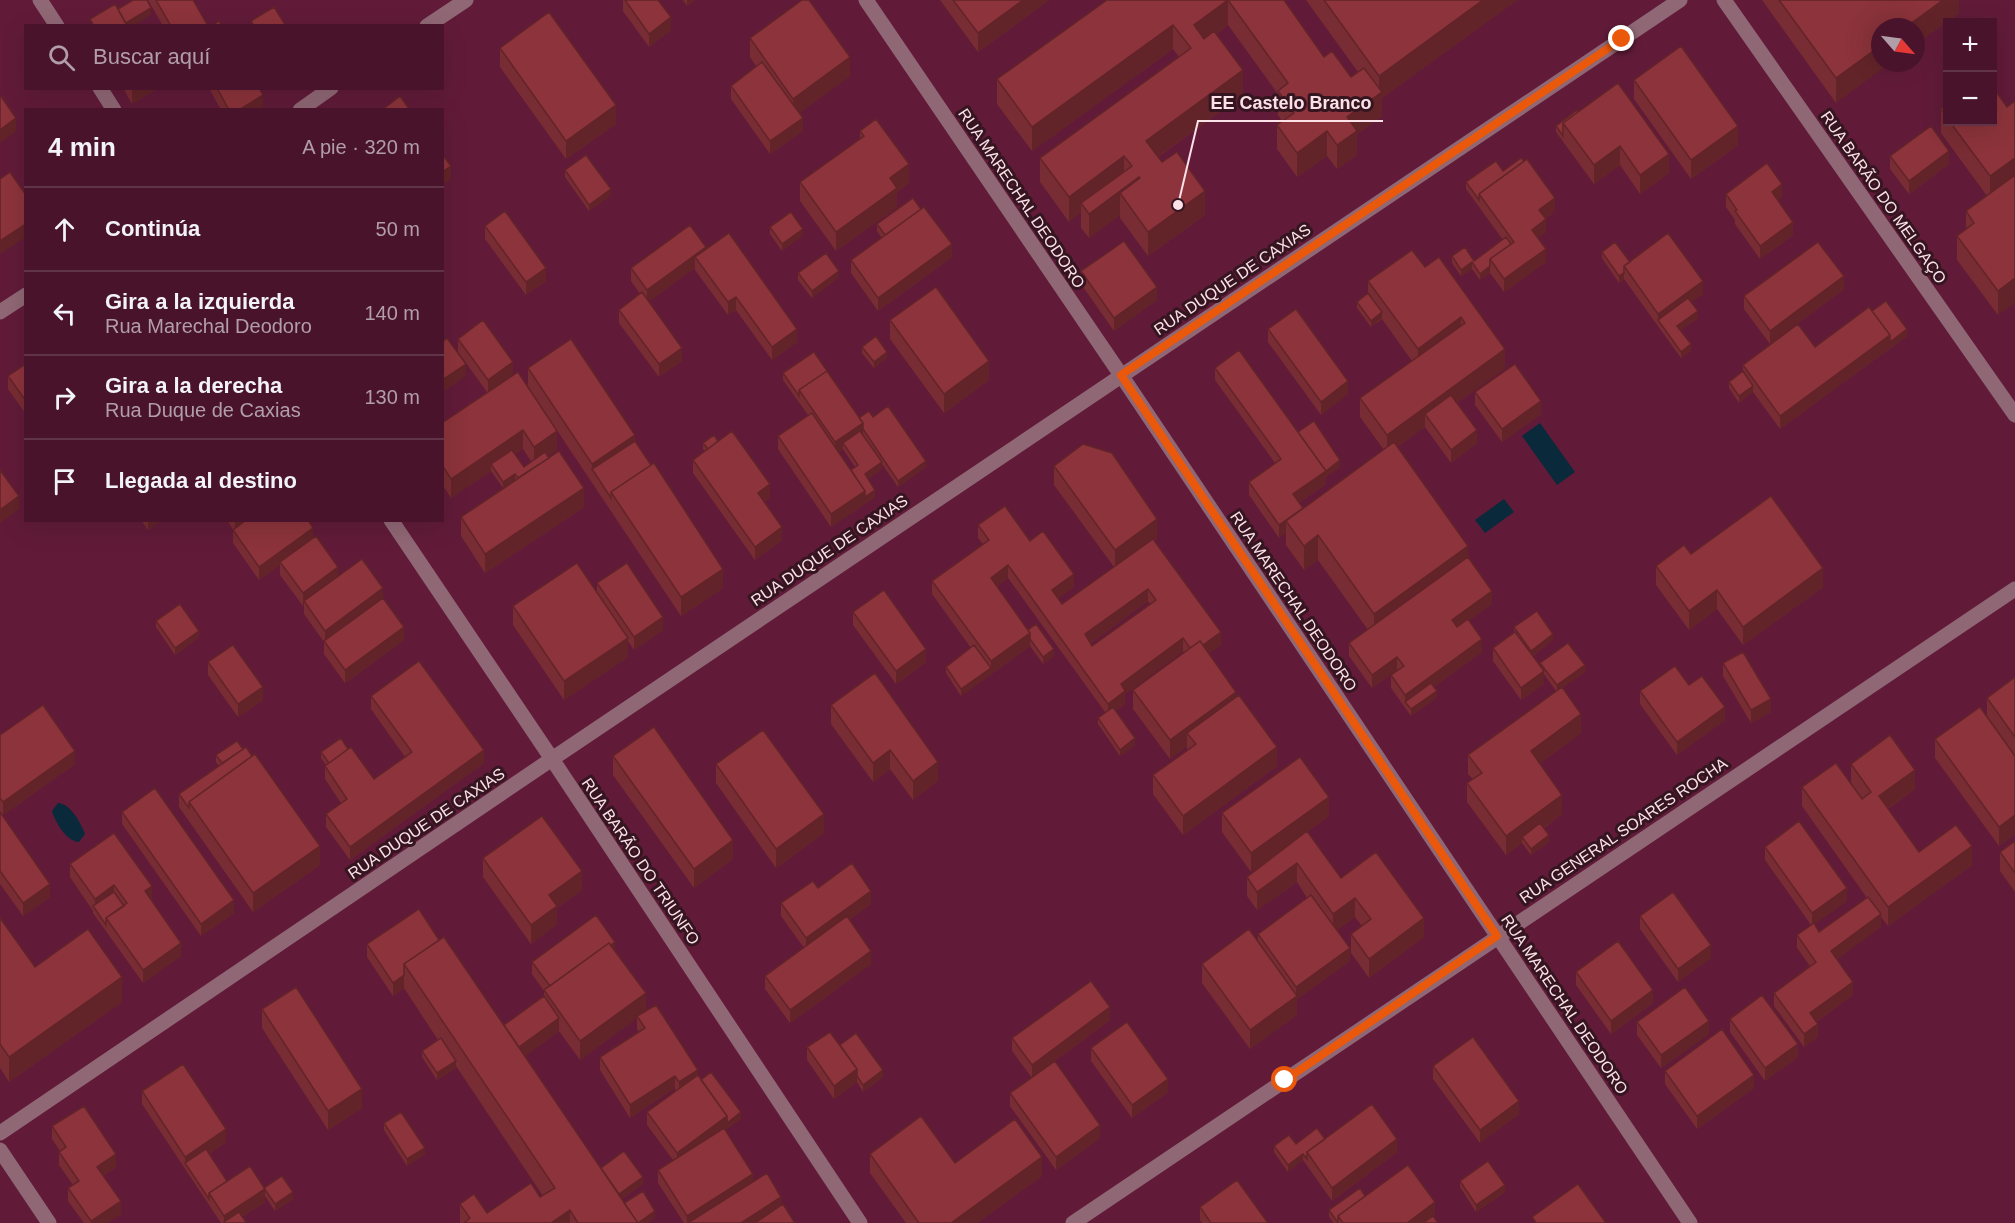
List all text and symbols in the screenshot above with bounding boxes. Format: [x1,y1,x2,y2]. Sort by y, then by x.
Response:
north arrow [1871,18,1925,72]
map controls [1943,18,1997,126]
button: + [1943,18,1997,72]
search box [24,24,444,90]
route end [1608,25,1634,51]
icon: search [45,41,78,74]
text: Buscar aquí [93,44,210,69]
button: − [1943,72,1997,126]
callout: EE Castelo Branco [1198,85,1383,121]
text: EE Castelo Branco [1210,93,1372,113]
street label: RUA MARECHAL DEODORO [955,105,1088,291]
street label: RUA BARÃO DO MELGAÇO [1817,107,1951,287]
text: 4 min [48,132,116,162]
text: A pie · 320 m [302,136,420,158]
icon: ahead [48,213,81,246]
text: Continúa [105,216,200,241]
text: 50 m [376,218,420,240]
street label: RUA DUQUE DE CAXIAS [1151,221,1314,338]
text: Gira a la izquierda [105,289,295,314]
icon: left [48,297,81,330]
text: 140 m [364,302,420,324]
text: Rua Marechal Deodoro [105,315,312,337]
text: Gira a la derecha [105,373,282,398]
icon: right [48,381,81,414]
text: 130 m [364,386,420,408]
text: Rua Duque de Caxias [105,399,301,421]
icon: arrive [48,465,81,498]
text: Llegada al destino [105,468,297,493]
street label: RUA DUQUE DE CAXIAS [748,492,911,609]
street label: RUA MARECHAL DEODORO [1227,508,1360,694]
street label: RUA GENERAL SOARES ROCHA [1516,754,1731,906]
street label: RUA DUQUE DE CAXIAS [345,765,508,882]
street label: RUA BARÃO DO TRIUNFO [578,774,704,948]
street label: RUA MARECHAL DEODORO [1498,911,1631,1097]
route start [1271,1066,1297,1092]

